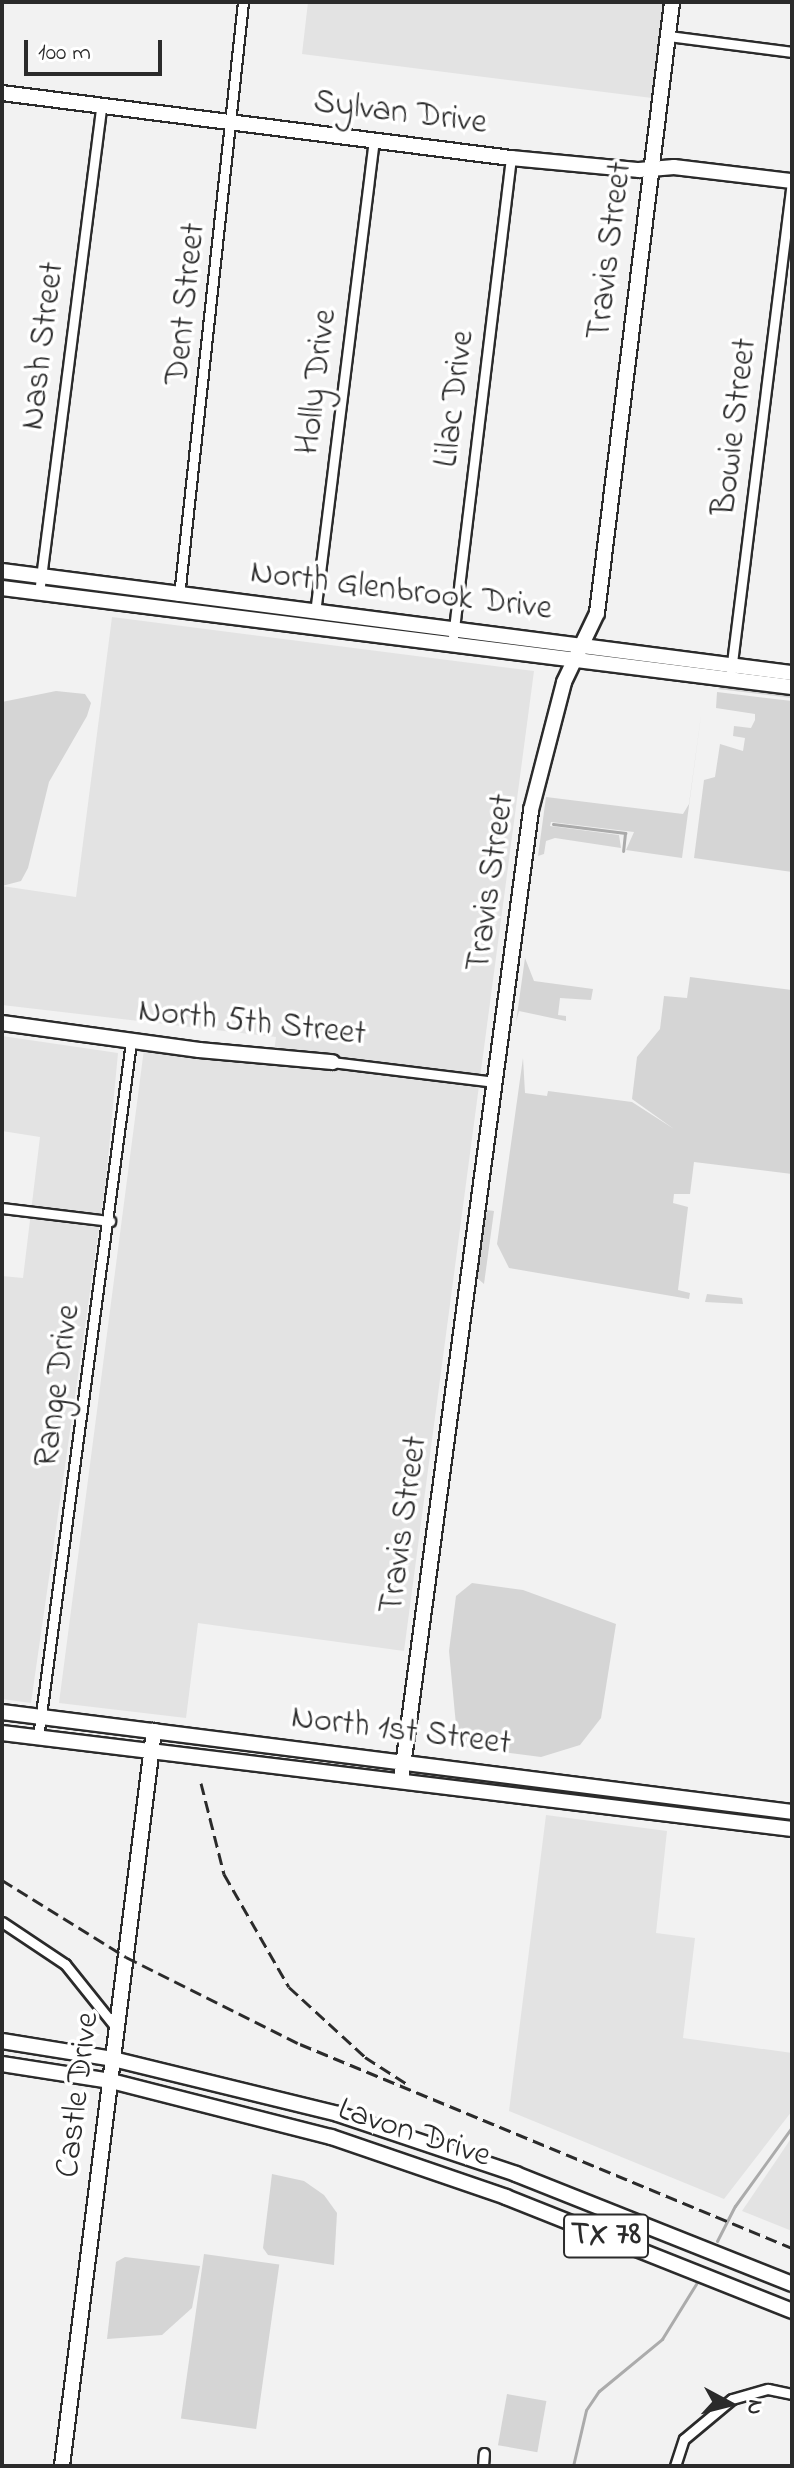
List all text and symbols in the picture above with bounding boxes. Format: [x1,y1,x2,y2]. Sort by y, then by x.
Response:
scale bar [28,24,166,74]
text: 100 m [38,36,91,71]
street label: Sylvan Drive [311,83,489,145]
street label: Travis Street [580,160,642,342]
street label: Dent Street [158,221,216,387]
street label: Nash Street [13,260,75,432]
street label: Holly Drive [289,307,347,457]
street label: Lilac Drive [427,328,485,470]
street label: Bowie Street [705,336,767,518]
street label: North Glenbrook Drive [248,553,554,631]
street label: Travis Street [459,791,525,975]
street label: North 5th Street [136,992,368,1056]
street label: Range Drive [27,1302,91,1470]
street label: Travis Street [372,1433,438,1617]
street label: North 1st Street [289,1698,513,1766]
street label: Castle Drive [49,2010,109,2180]
street label: Lavon Drive [333,2090,495,2178]
road number: TX 78 [562,2208,650,2264]
north arrow [690,2364,770,2444]
text: N [737,2398,771,2416]

